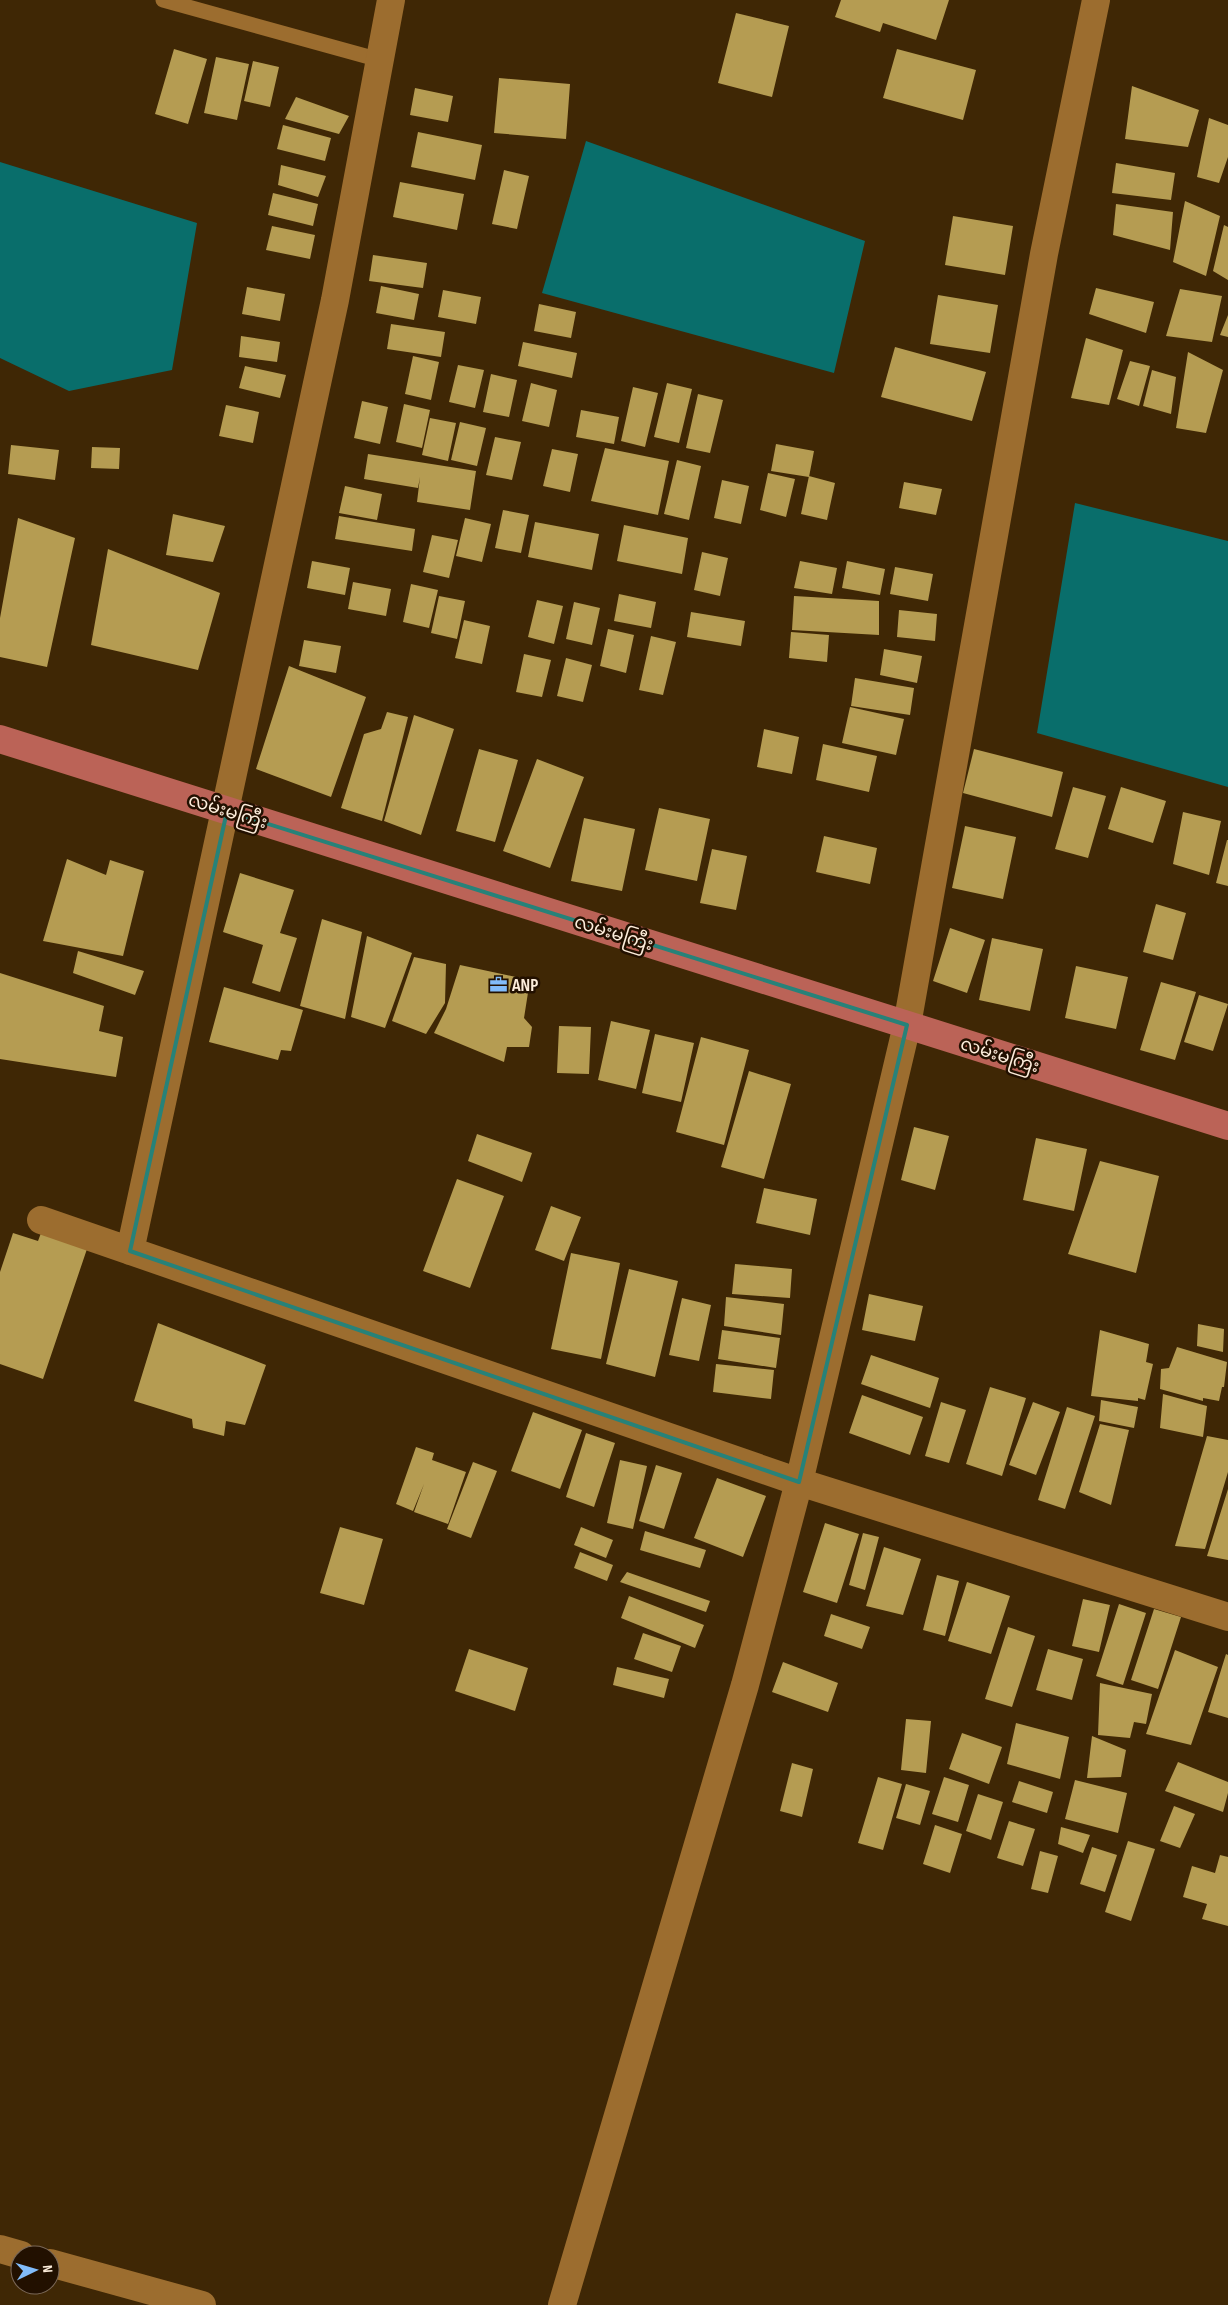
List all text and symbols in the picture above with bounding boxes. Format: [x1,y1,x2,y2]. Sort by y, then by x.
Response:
street label: လမ်းမကြီး [185,786,271,837]
street label: လမ်းမကြီး [571,908,657,959]
office icon: ANP [488,975,508,995]
place label: ANP [511,975,538,996]
street label: လမ်းမကြီး [957,1030,1043,1081]
north arrow [10,2245,60,2295]
text: N [39,2264,56,2273]

